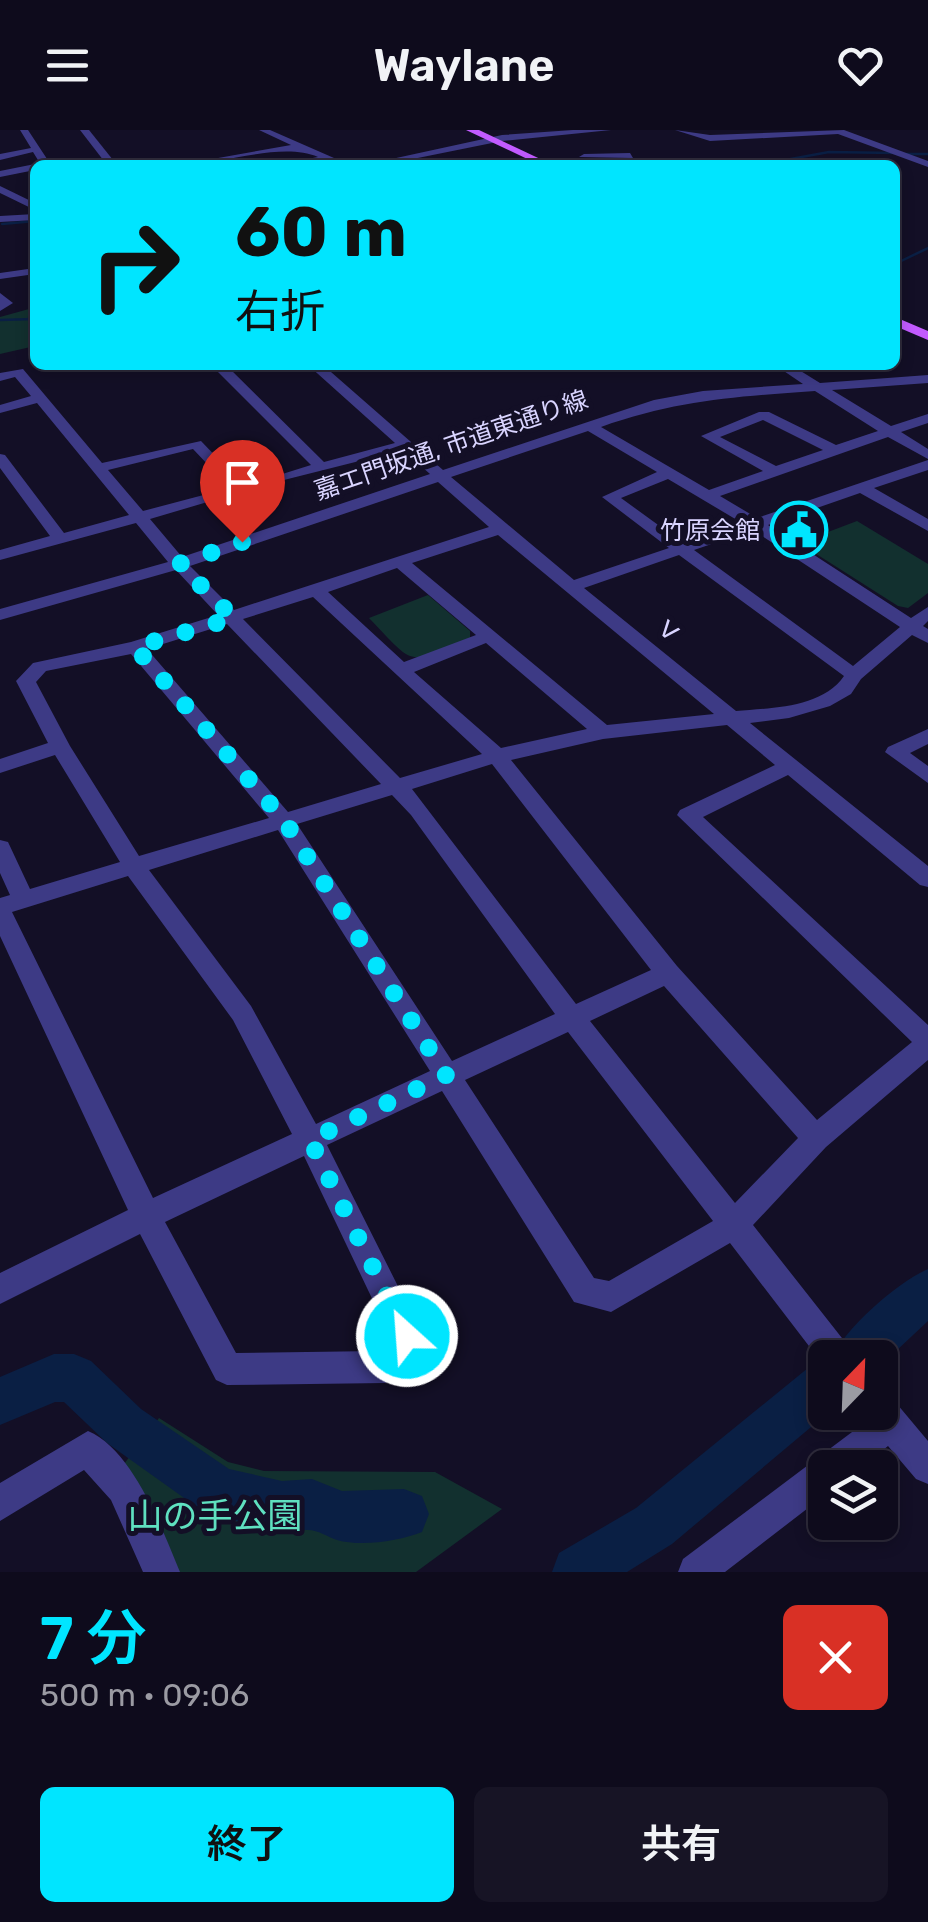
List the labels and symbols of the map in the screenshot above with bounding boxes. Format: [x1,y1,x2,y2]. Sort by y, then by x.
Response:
street label: 嘉エ門坂通, 市道東通り線 [310,385,592,505]
pin [200,440,285,543]
public building icon: 竹原会館 [769,500,829,560]
place label: 竹原会館 [660,516,760,545]
street label: ｖ [647,606,693,652]
position arrow [355,1284,459,1388]
north arrow [808,1340,898,1430]
park label: 山の手公園 [127,1495,303,1537]

